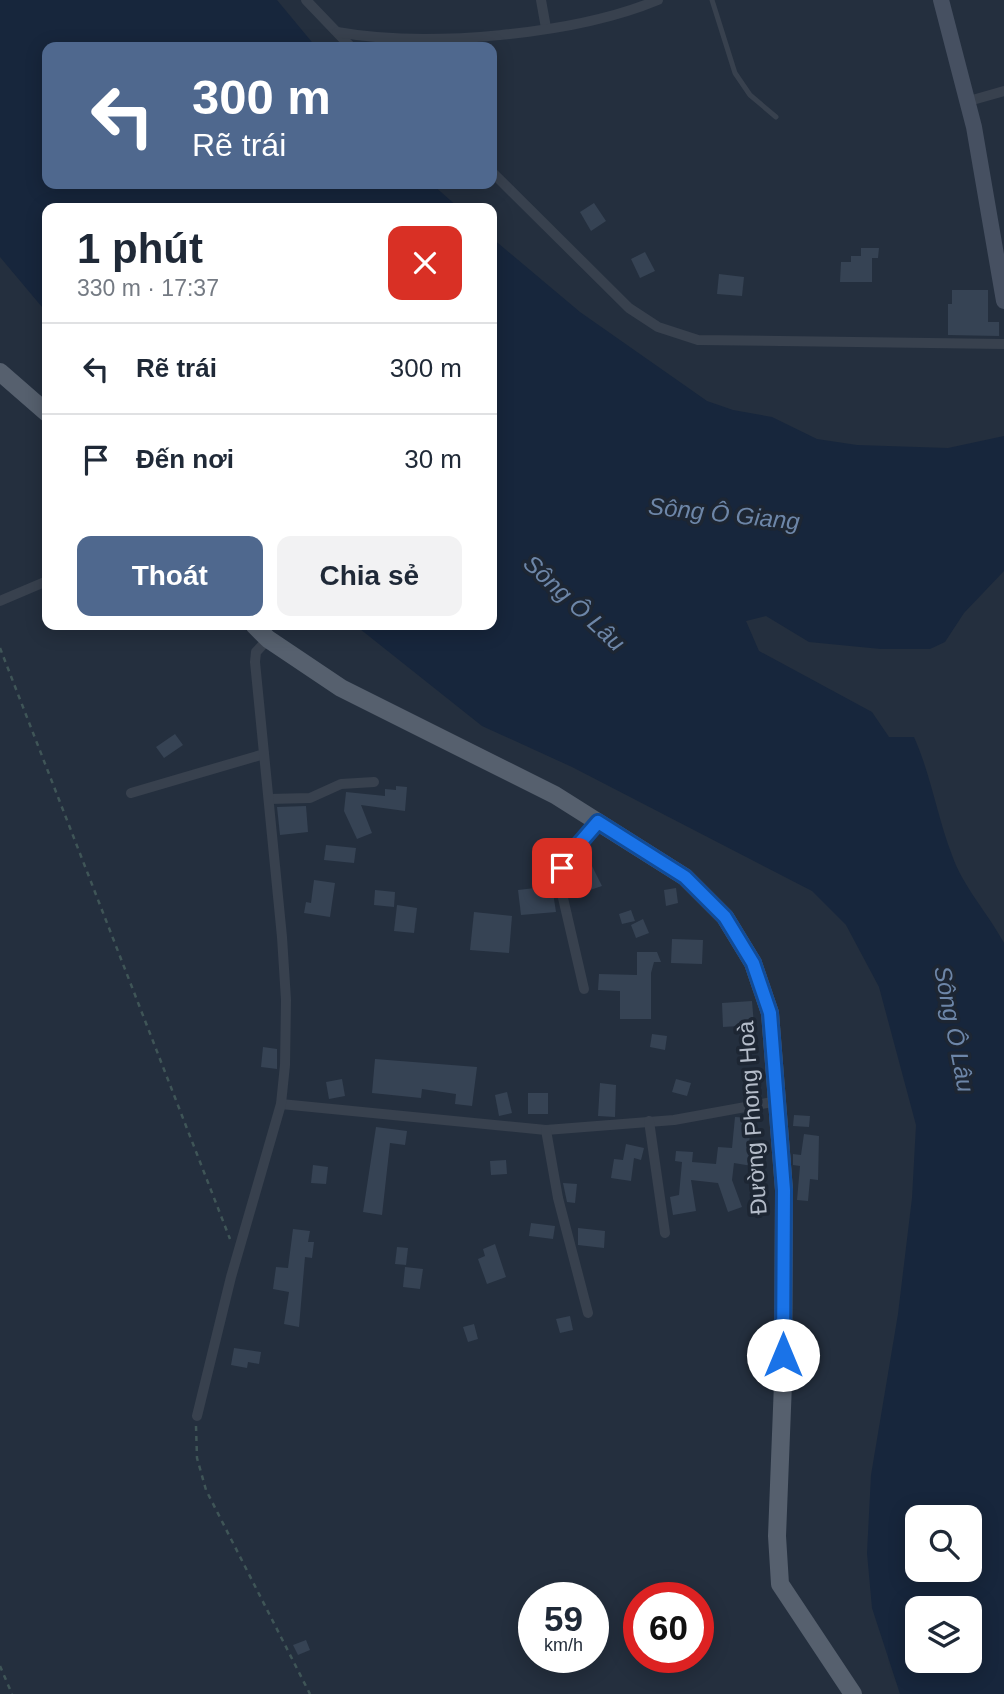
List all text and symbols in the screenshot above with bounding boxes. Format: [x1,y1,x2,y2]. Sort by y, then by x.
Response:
icon: left [77,70,168,161]
text: 300 m [192,70,331,124]
text: Rẽ trái [192,127,286,163]
text: 1 phút [77,225,203,272]
button: close [388,226,462,300]
text: 330 m · 17:37 [77,275,219,301]
icon: left [77,350,115,388]
text: Rẽ trái [136,353,217,383]
text: 300 m [390,353,462,383]
icon: arrive [77,441,115,479]
text: Đến nơi [136,444,234,474]
text: 30 m [404,444,462,474]
water label: Sông Ô Giang [647,492,802,535]
button: Thoát [77,536,263,616]
button: Chia sẻ [277,536,462,616]
water label: Sông Ô Lâu [518,549,630,656]
pin [532,838,592,898]
icon: arrive [543,849,581,887]
water label: Sông Ô Lâu [929,963,980,1094]
street label: Đường Phong Hoà [732,1020,772,1216]
position arrow [746,1318,820,1392]
map controls [905,1505,982,1673]
button: search [905,1505,982,1582]
speed limit sign: 60 [623,1582,714,1673]
button: layers [905,1596,982,1673]
text: 59 [544,1599,583,1638]
text: km/h [544,1635,583,1655]

